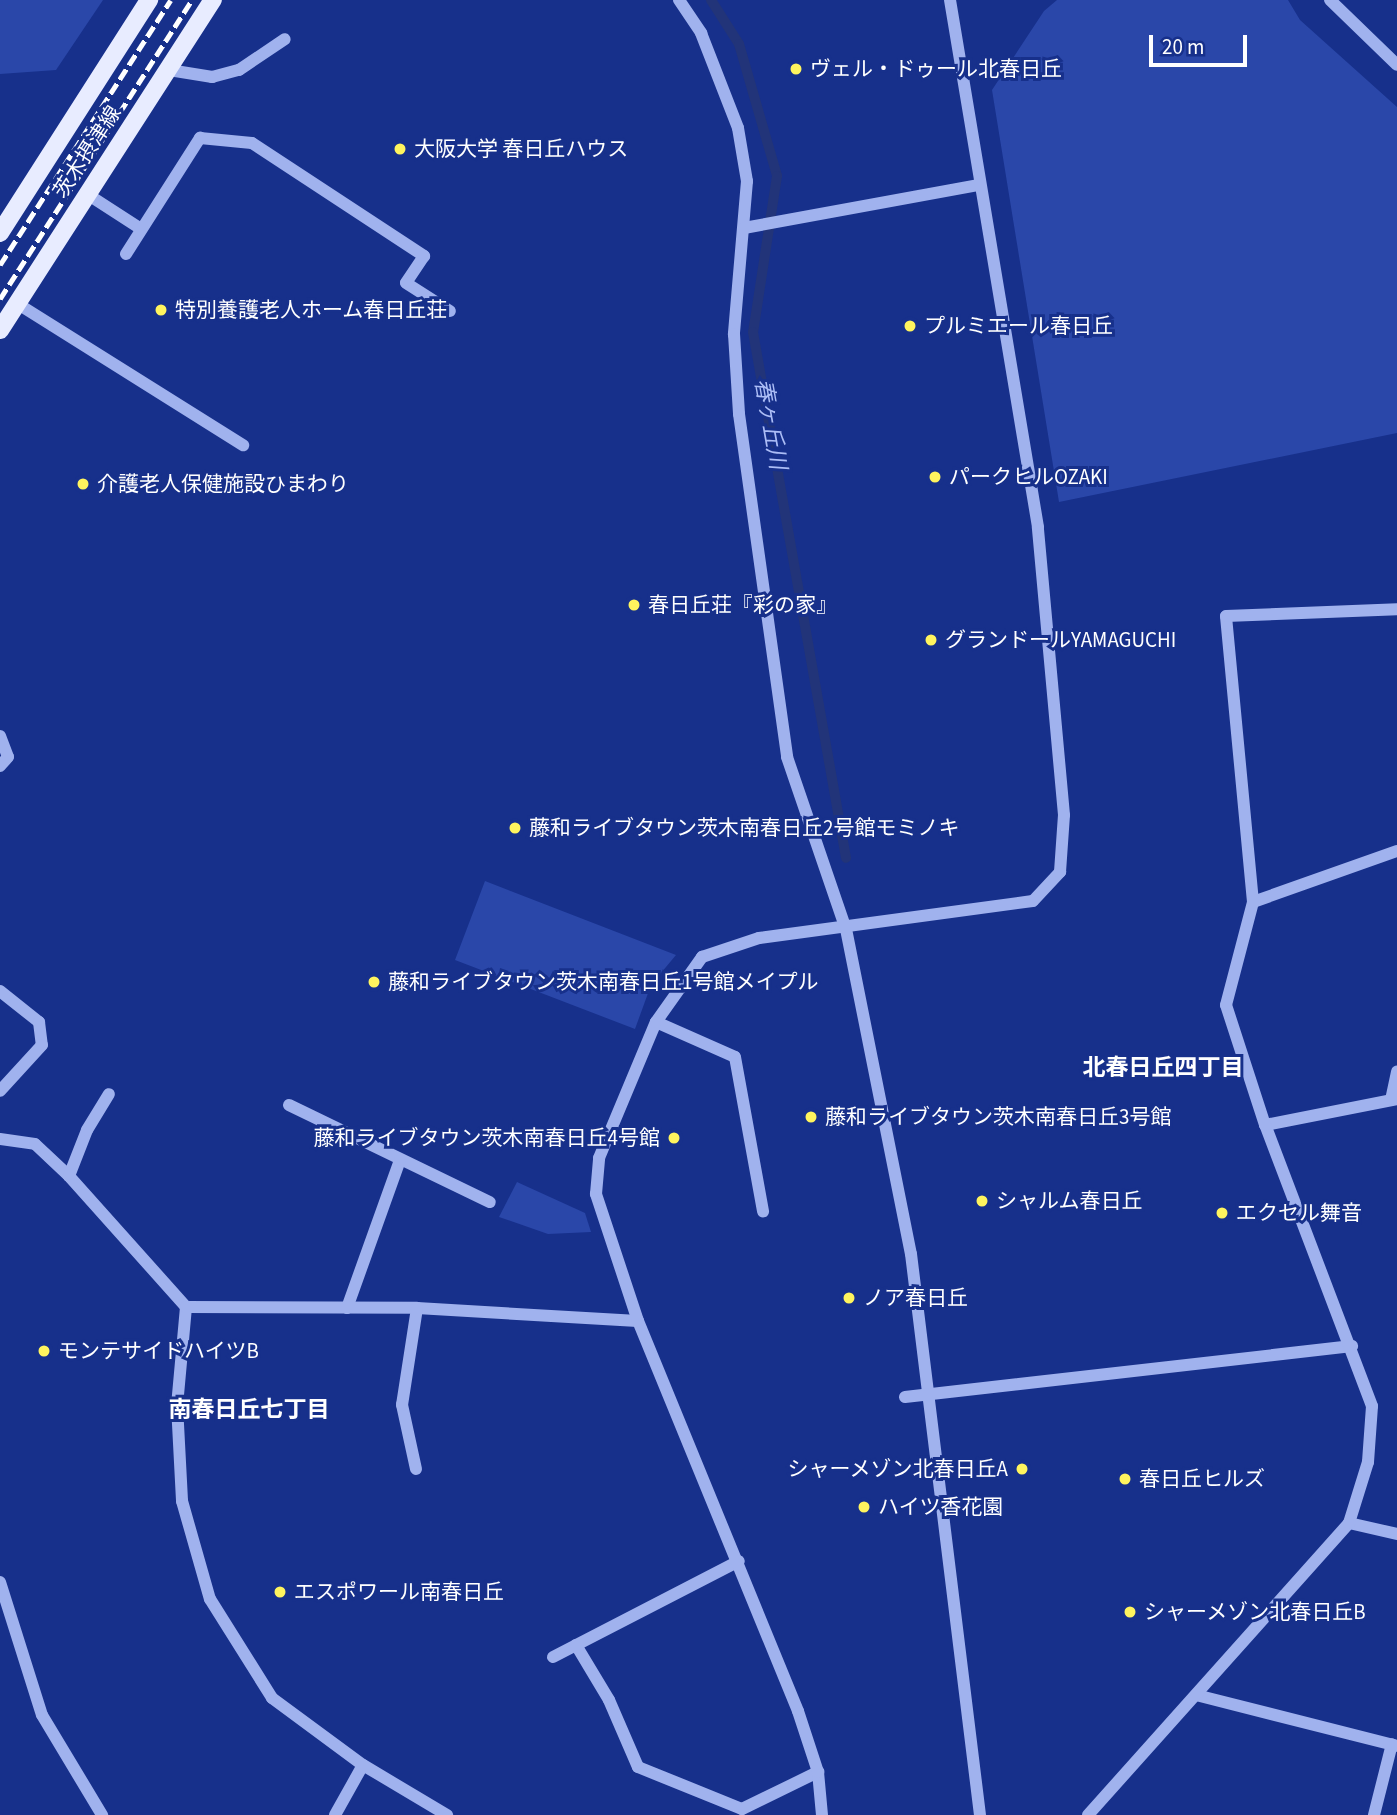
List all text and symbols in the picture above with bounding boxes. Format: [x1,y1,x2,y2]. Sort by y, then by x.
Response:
scale bar [1152,21,1250,65]
text: 20 m [1162,32,1204,62]
place label: ヴェル・ドゥール北春日丘 [810,56,1062,82]
marker: ヴェル・ドゥール北春日丘 [788,61,804,77]
street label: 茨木摂津線 [48,101,126,203]
place label: 大阪大学 春日丘ハウス [414,136,628,162]
marker: 大阪大学 春日丘ハウス [392,141,408,157]
place label: 特別養護老人ホーム春日丘荘 [175,297,448,323]
marker: 特別養護老人ホーム春日丘荘 [153,302,169,318]
place label: プルミエール春日丘 [924,313,1113,339]
marker: プルミエール春日丘 [902,318,918,334]
water label: 春ヶ丘川 [748,376,792,472]
place label: パークヒルOZAKI [949,464,1108,490]
marker: パークヒルOZAKI [927,469,943,485]
place label: 介護老人保健施設ひまわり [97,471,349,497]
marker: 介護老人保健施設ひまわり [75,476,91,492]
place label: 春日丘荘『彩の家』 [648,592,837,618]
marker: 春日丘荘『彩の家』 [626,597,642,613]
place label: グランドールYAMAGUCHI [945,627,1176,653]
marker: グランドールYAMAGUCHI [923,632,939,648]
place label: 藤和ライブタウン茨木南春日丘2号館モミノキ [529,815,959,841]
marker: 藤和ライブタウン茨木南春日丘2号館モミノキ [507,820,523,836]
place label: 藤和ライブタウン茨木南春日丘1号館メイプル [388,969,818,995]
marker: 藤和ライブタウン茨木南春日丘1号館メイプル [366,974,382,990]
district label: 北春日丘四丁目 [1083,1054,1243,1082]
place label: 藤和ライブタウン茨木南春日丘3号館 [825,1104,1171,1130]
marker: 藤和ライブタウン茨木南春日丘3号館 [803,1109,819,1125]
place label: 藤和ライブタウン茨木南春日丘4号館 [314,1125,660,1151]
marker: 藤和ライブタウン茨木南春日丘4号館 [666,1130,682,1146]
place label: シャルム春日丘 [996,1188,1143,1214]
marker: シャルム春日丘 [974,1193,990,1209]
place label: エクセル舞音 [1236,1200,1362,1226]
marker: エクセル舞音 [1214,1205,1230,1221]
place label: ノア春日丘 [863,1285,968,1311]
marker: ノア春日丘 [841,1290,857,1306]
place label: モンテサイドハイツB [58,1338,259,1364]
marker: モンテサイドハイツB [36,1343,52,1359]
district label: 南春日丘七丁目 [169,1396,329,1424]
place label: シャーメゾン北春日丘A [787,1456,1008,1482]
marker: シャーメゾン北春日丘A [1014,1461,1030,1477]
place label: 春日丘ヒルズ [1139,1466,1265,1492]
marker: 春日丘ヒルズ [1117,1471,1133,1487]
place label: ハイツ香花園 [878,1494,1004,1520]
marker: ハイツ香花園 [856,1499,872,1515]
place label: エスポワール南春日丘 [294,1579,504,1605]
marker: エスポワール南春日丘 [272,1584,288,1600]
place label: シャーメゾン北春日丘B [1144,1599,1366,1625]
marker: シャーメゾン北春日丘B [1122,1604,1138,1620]

